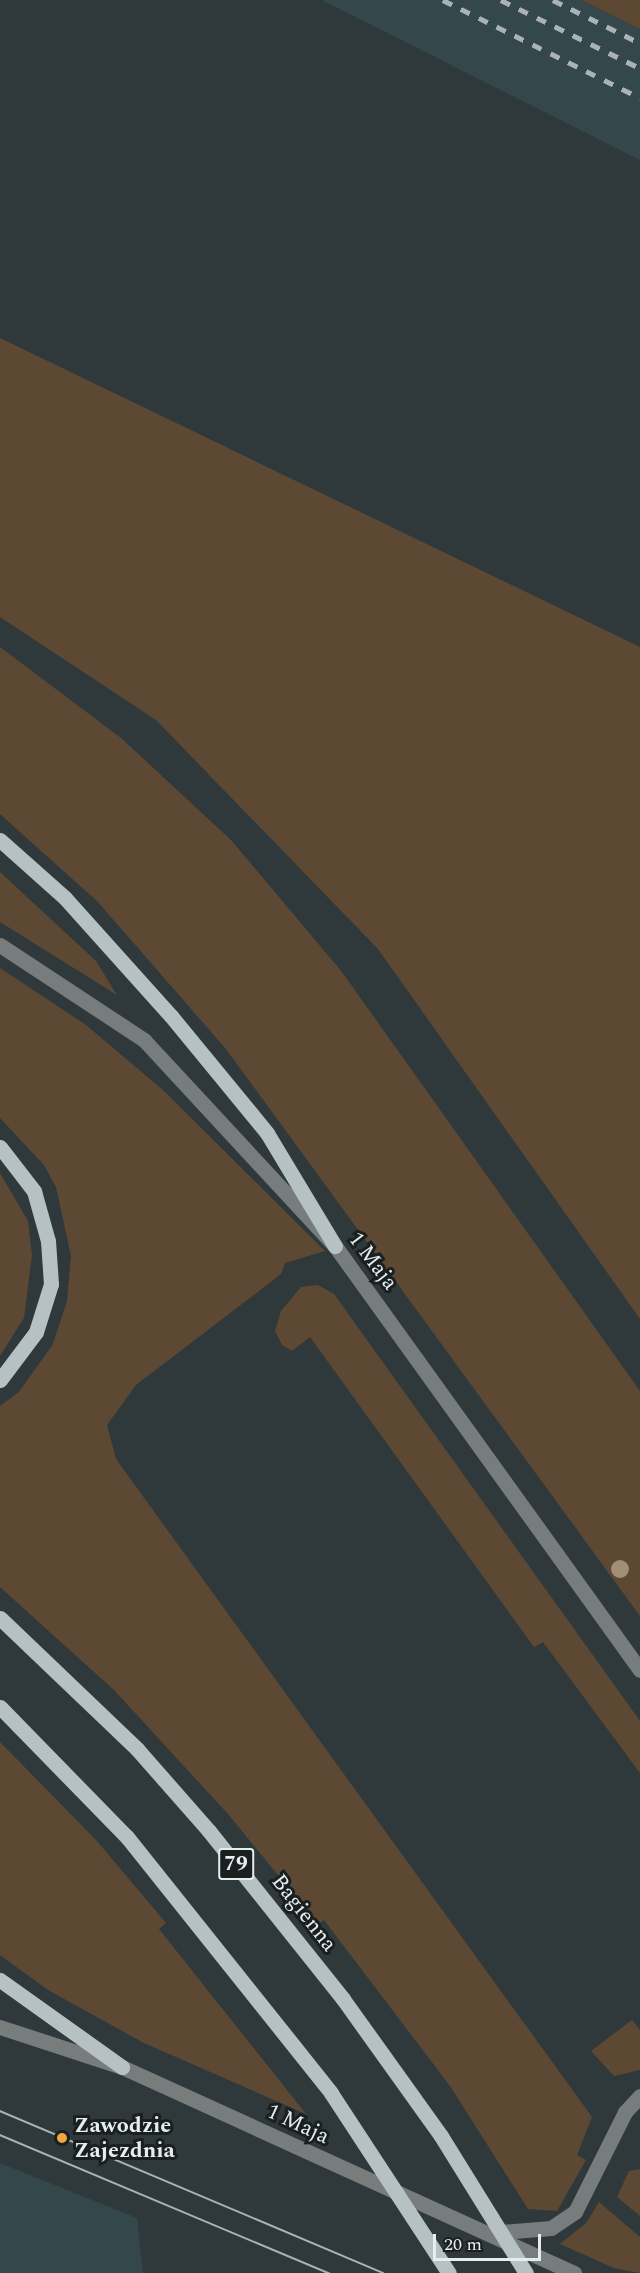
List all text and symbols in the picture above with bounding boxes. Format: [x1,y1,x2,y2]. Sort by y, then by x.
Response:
street label: 1 Maja [343,1227,403,1295]
road number: 79 [218,1846,254,1882]
street label: Bagienna [266,1869,342,1957]
street label: 1 Maja [263,2098,333,2150]
place label: Zawodzie Zajezdnia [74,2112,175,2164]
marker: Zawodzie Zajezdnia [55,2131,69,2145]
scale bar [436,2222,544,2260]
text: 20 m [444,2231,482,2258]

